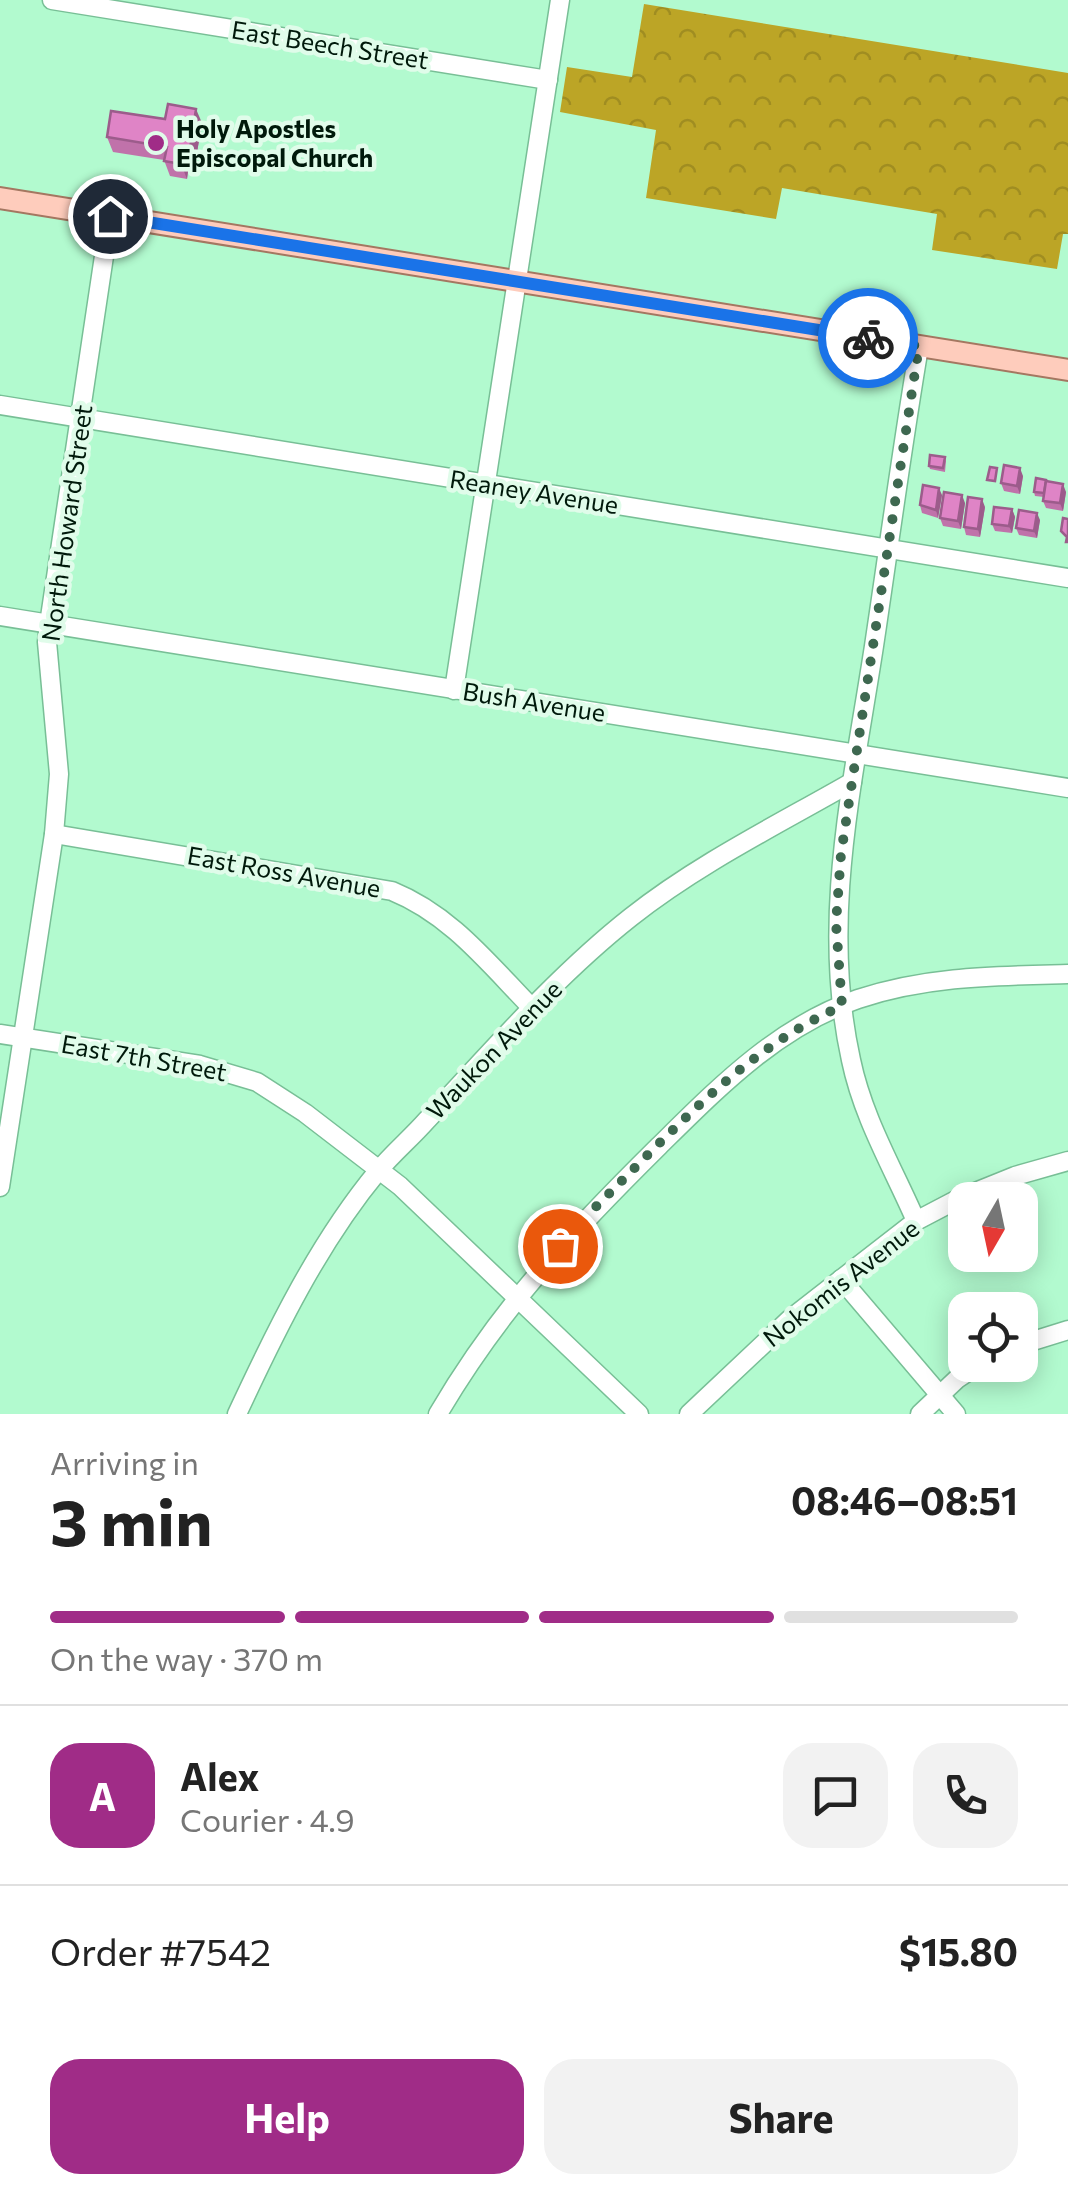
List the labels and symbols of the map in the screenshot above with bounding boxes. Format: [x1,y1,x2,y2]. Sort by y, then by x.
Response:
street label: East Beech Street [230,14,431,74]
place label: Holy Apostles Episcopal Church [176,113,373,172]
marker: Holy Apostles Episcopal Church [145,132,167,154]
pin [68,174,153,259]
courier [818,288,918,388]
street label: North Howard Street [35,403,97,643]
street label: Reaney Avenue [448,463,621,519]
street label: Bush Avenue [461,675,608,727]
street label: East Ross Avenue [185,839,383,903]
street label: Waukon Avenue [419,974,567,1125]
street label: East 7th Street [59,1028,229,1086]
north arrow [948,1182,1038,1272]
pin [518,1204,603,1289]
street label: Nokomis Avenue [757,1212,924,1352]

